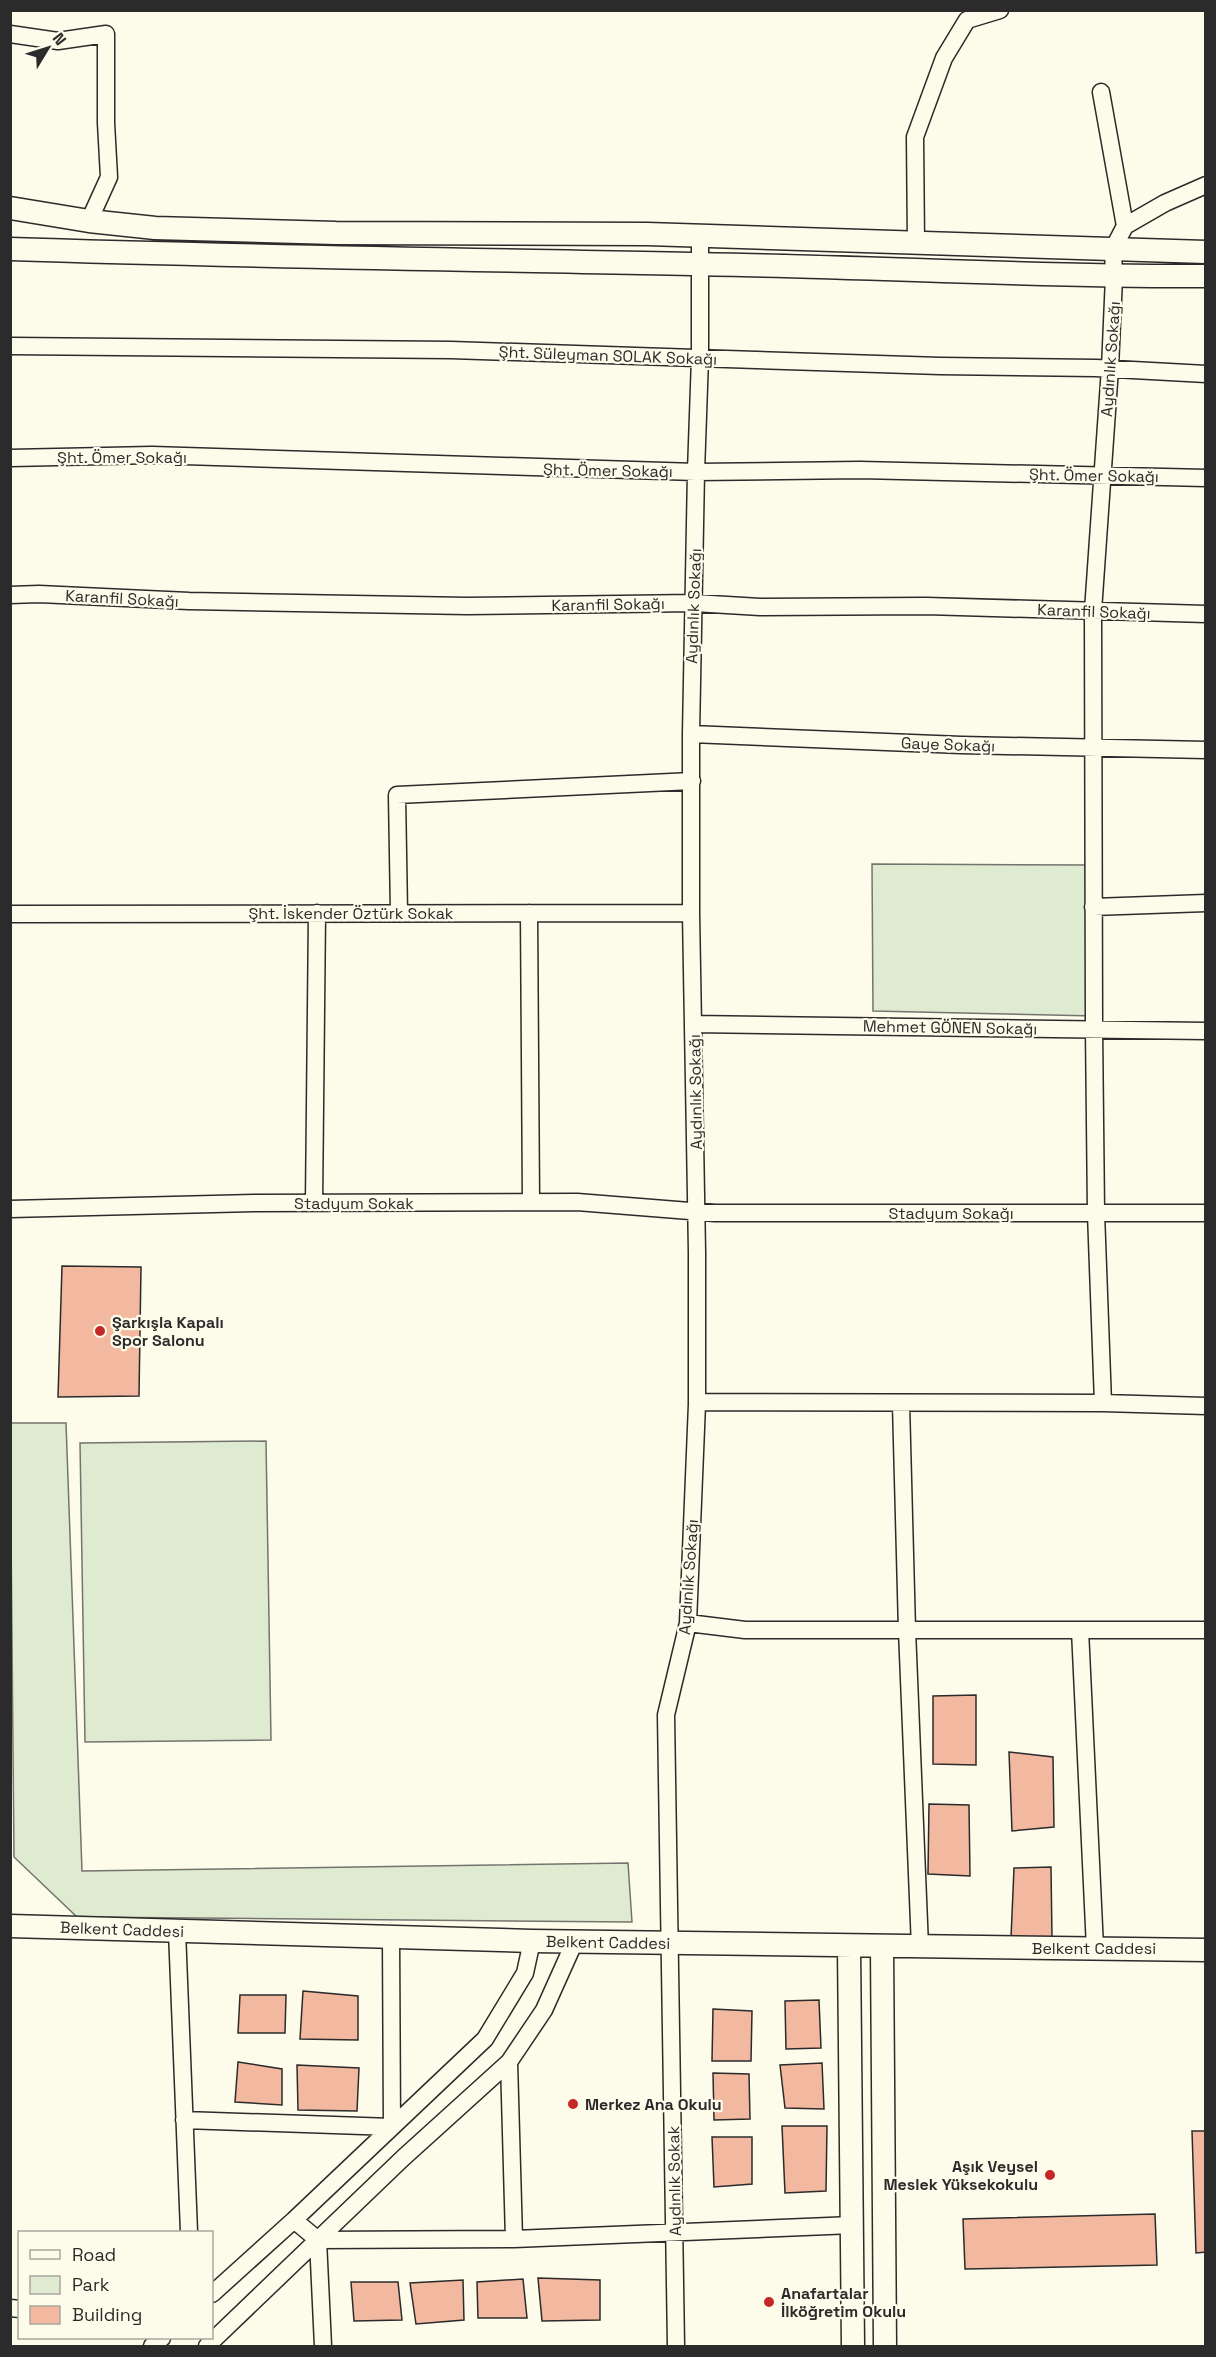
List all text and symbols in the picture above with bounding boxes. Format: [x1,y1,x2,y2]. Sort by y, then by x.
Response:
north arrow [18,18,78,78]
text: N [48,28,71,50]
street label: Aydınlık Sokağı [1096,301,1125,418]
street label: Şht. Süleyman SOLAK Sokağı [498,341,718,370]
street label: Şht. Ömer Sokağı [57,447,187,468]
street label: Şht. Ömer Sokağı [543,459,673,482]
street label: Şht. Ömer Sokağı [1029,464,1159,487]
street label: Aydınlık Sokağı [681,548,706,664]
street label: Karanfil Sokağı [65,585,179,612]
street label: Karanfil Sokağı [551,593,665,616]
street label: Karanfil Sokağı [1037,599,1151,624]
street label: Gaye Sokağı [901,732,995,757]
street label: Şht. İskender Öztürk Sokak [249,903,454,924]
street label: Mehmet GÖNEN Sokağı [863,1015,1037,1040]
street label: Aydınlık Sokağı [684,1034,707,1150]
street label: Stadyum Sokak [294,1193,414,1214]
street label: Stadyum Sokağı [888,1203,1014,1224]
place label: Şarkışla Kapalı Spor Salonu [112,1312,224,1351]
marker: Şarkışla Kapalı Spor Salonu [93,1324,107,1338]
street label: Aydınlık Sokağı [674,1519,703,1636]
street label: Belkent Caddesi [59,1917,184,1942]
street label: Belkent Caddesi [546,1931,670,1954]
street label: Belkent Caddesi [1032,1938,1156,1959]
place label: Merkez Ana Okulu [585,2094,722,2115]
marker: Merkez Ana Okulu [566,2097,580,2111]
street label: Aydınlık Sokak [663,2125,686,2236]
place label: Aşık Veysel Meslek Yüksekokulu [883,2156,1038,2195]
marker: Aşık Veysel Meslek Yüksekokulu [1043,2168,1057,2182]
legend [18,2231,213,2339]
text: Road [72,2243,116,2266]
text: Park [72,2273,110,2296]
place label: Anafartalar İlköğretim Okulu [781,2283,906,2322]
marker: Anafartalar İlköğretim Okulu [762,2295,776,2309]
text: Building [72,2303,142,2326]

